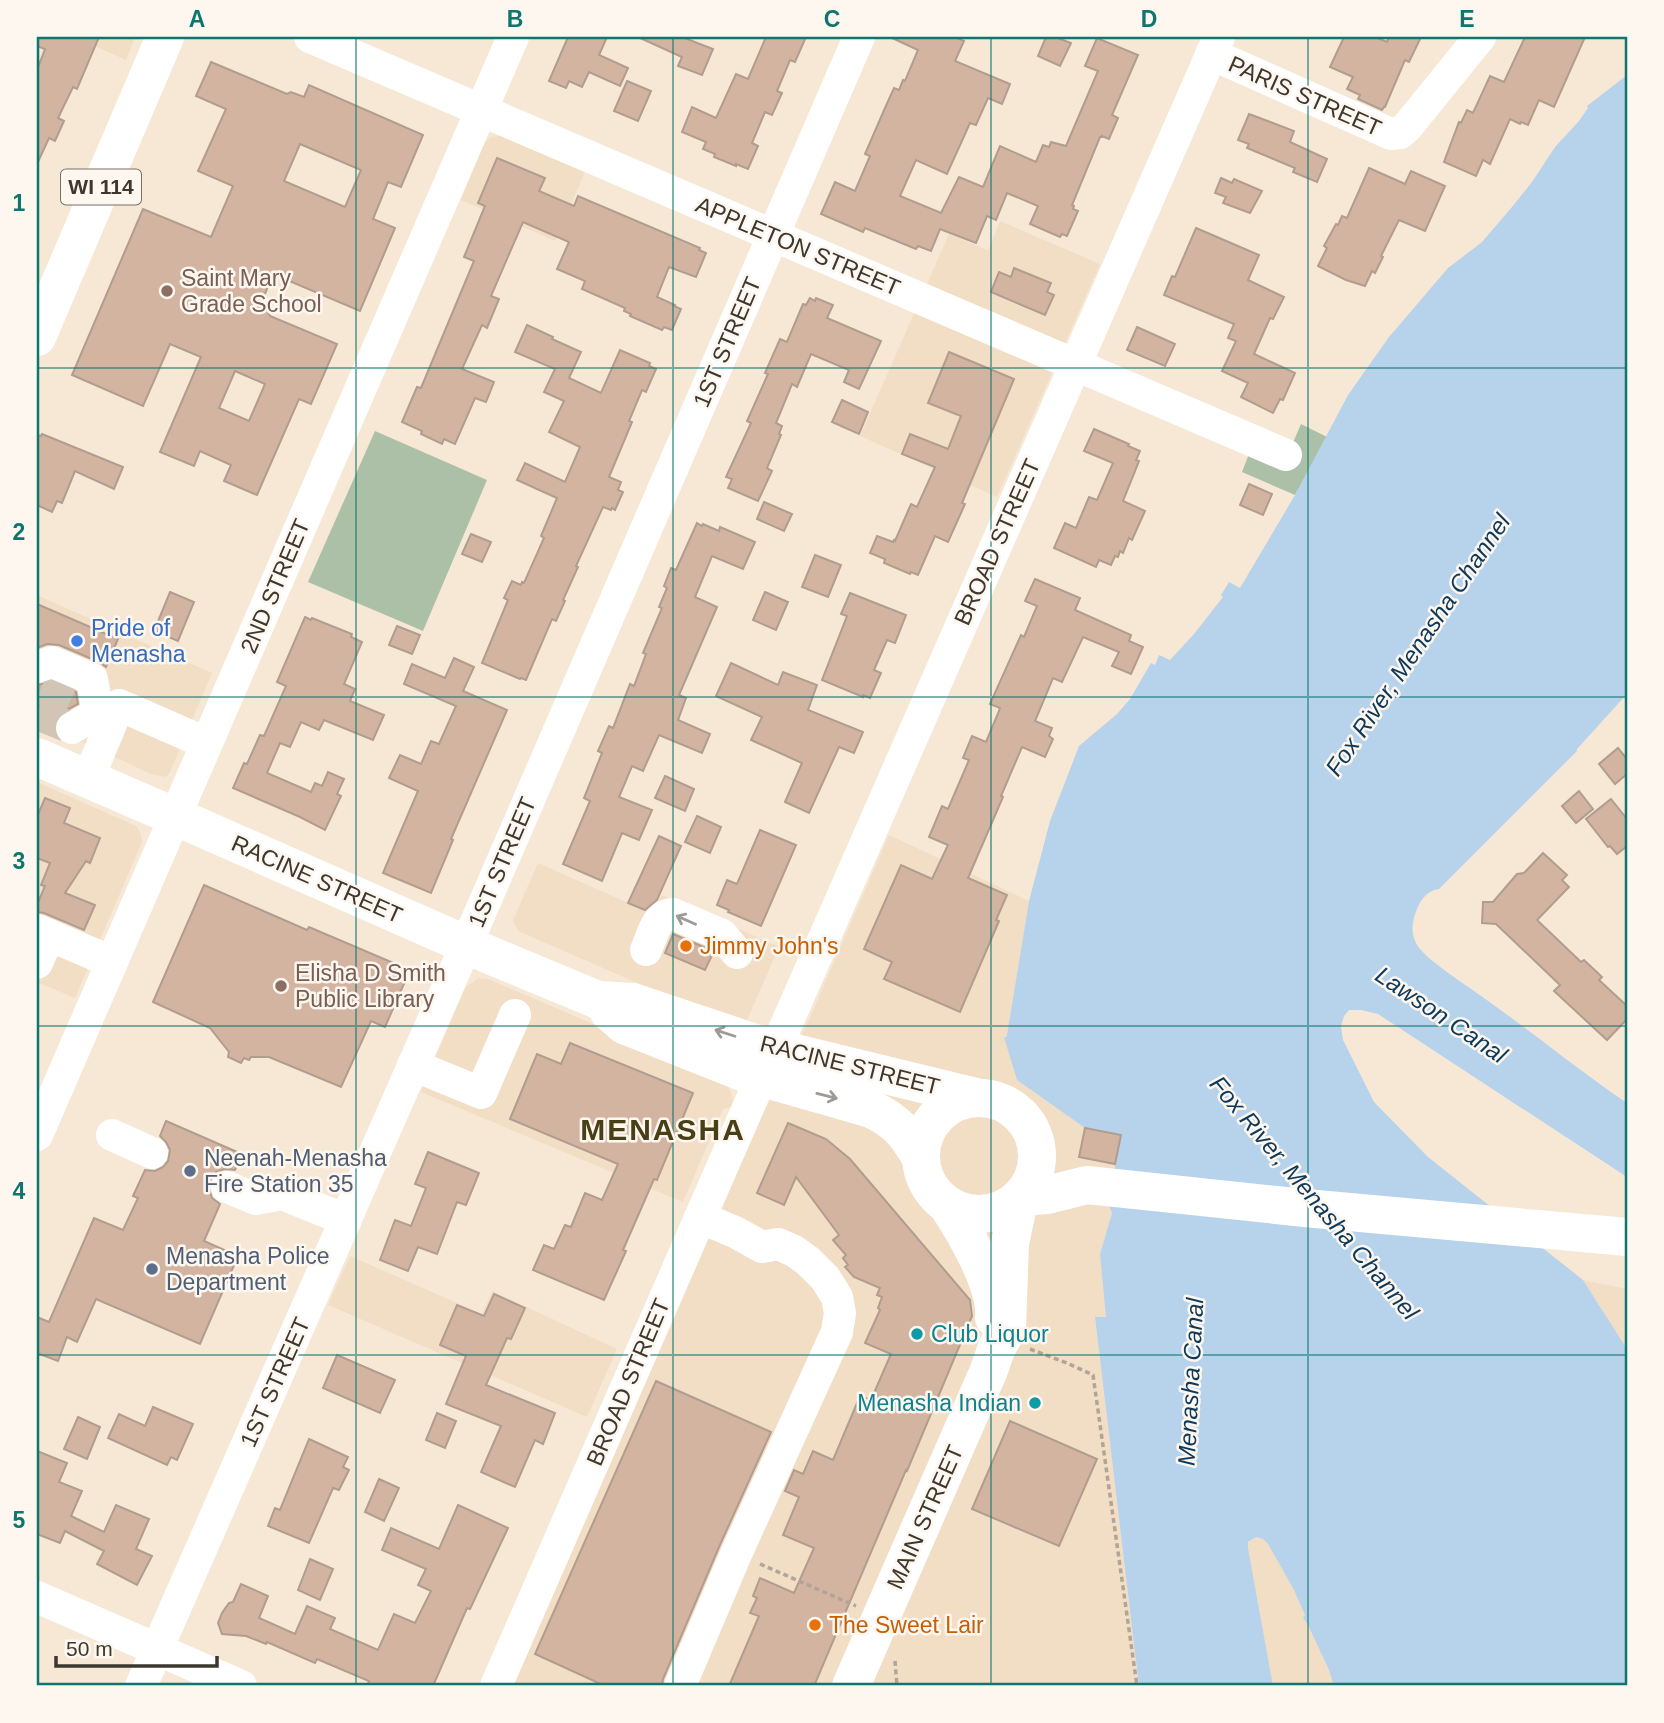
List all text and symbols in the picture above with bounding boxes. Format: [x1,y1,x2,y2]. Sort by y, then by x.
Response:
text: A [189,6,205,32]
text: B [507,6,523,32]
text: C [824,6,840,32]
text: D [1141,6,1157,32]
text: E [1459,6,1475,32]
street label: PARIS STREET [1225,51,1385,141]
road number: WI 114 [61,170,141,204]
text: 1 [13,190,26,216]
street label: APPLETON STREET [692,191,904,301]
place label: Saint Mary Grade School [181,265,322,317]
street label: 1ST STREET [688,273,766,411]
marker: Saint Mary Grade School [159,283,175,299]
street label: BROAD STREET [949,455,1045,629]
water label: Fox River, Menasha Channel [1320,508,1516,781]
street label: 2ND STREET [235,515,315,657]
text: 2 [13,519,25,545]
place label: Pride of Menasha [91,615,186,667]
marker: Pride of Menasha [69,633,85,649]
street label: 1ST STREET [463,793,541,931]
street label: RACINE STREET [228,830,406,928]
text: 3 [13,848,25,874]
one-way arrow [675,913,697,926]
place label: Jimmy John's [700,933,839,959]
marker: Jimmy John's [678,938,694,954]
place label: Elisha D Smith Public Library [295,960,446,1012]
water label: Lawson Canal [1371,961,1512,1069]
marker: Elisha D Smith Public Library [273,978,289,994]
one-way arrow [714,1025,736,1038]
street label: RACINE STREET [758,1030,942,1100]
water label: Fox River, Menasha Channel [1205,1070,1425,1325]
one-way arrow [815,1090,837,1103]
district label: MENASHA [580,1113,746,1146]
place label: Neenah-Menasha Fire Station 35 [204,1145,387,1197]
marker: Neenah-Menasha Fire Station 35 [182,1163,198,1179]
text: 4 [13,1178,26,1204]
place label: Menasha Police Department [166,1243,330,1295]
marker: Menasha Police Department [144,1261,160,1277]
street label: BROAD STREET [581,1295,675,1469]
water label: Menasha Canal [1173,1297,1208,1467]
street label: 1ST STREET [235,1313,315,1451]
place label: Club Liquor [931,1321,1049,1347]
marker: Club Liquor [909,1326,925,1342]
place label: Menasha Indian [857,1390,1021,1416]
marker: Menasha Indian [1027,1395,1043,1411]
street label: MAIN STREET [882,1441,968,1593]
text: 5 [13,1507,26,1533]
place label: The Sweet Lair [829,1612,984,1638]
marker: The Sweet Lair [807,1617,823,1633]
scale bar [56,1625,217,1669]
text: 50 m [66,1637,113,1660]

